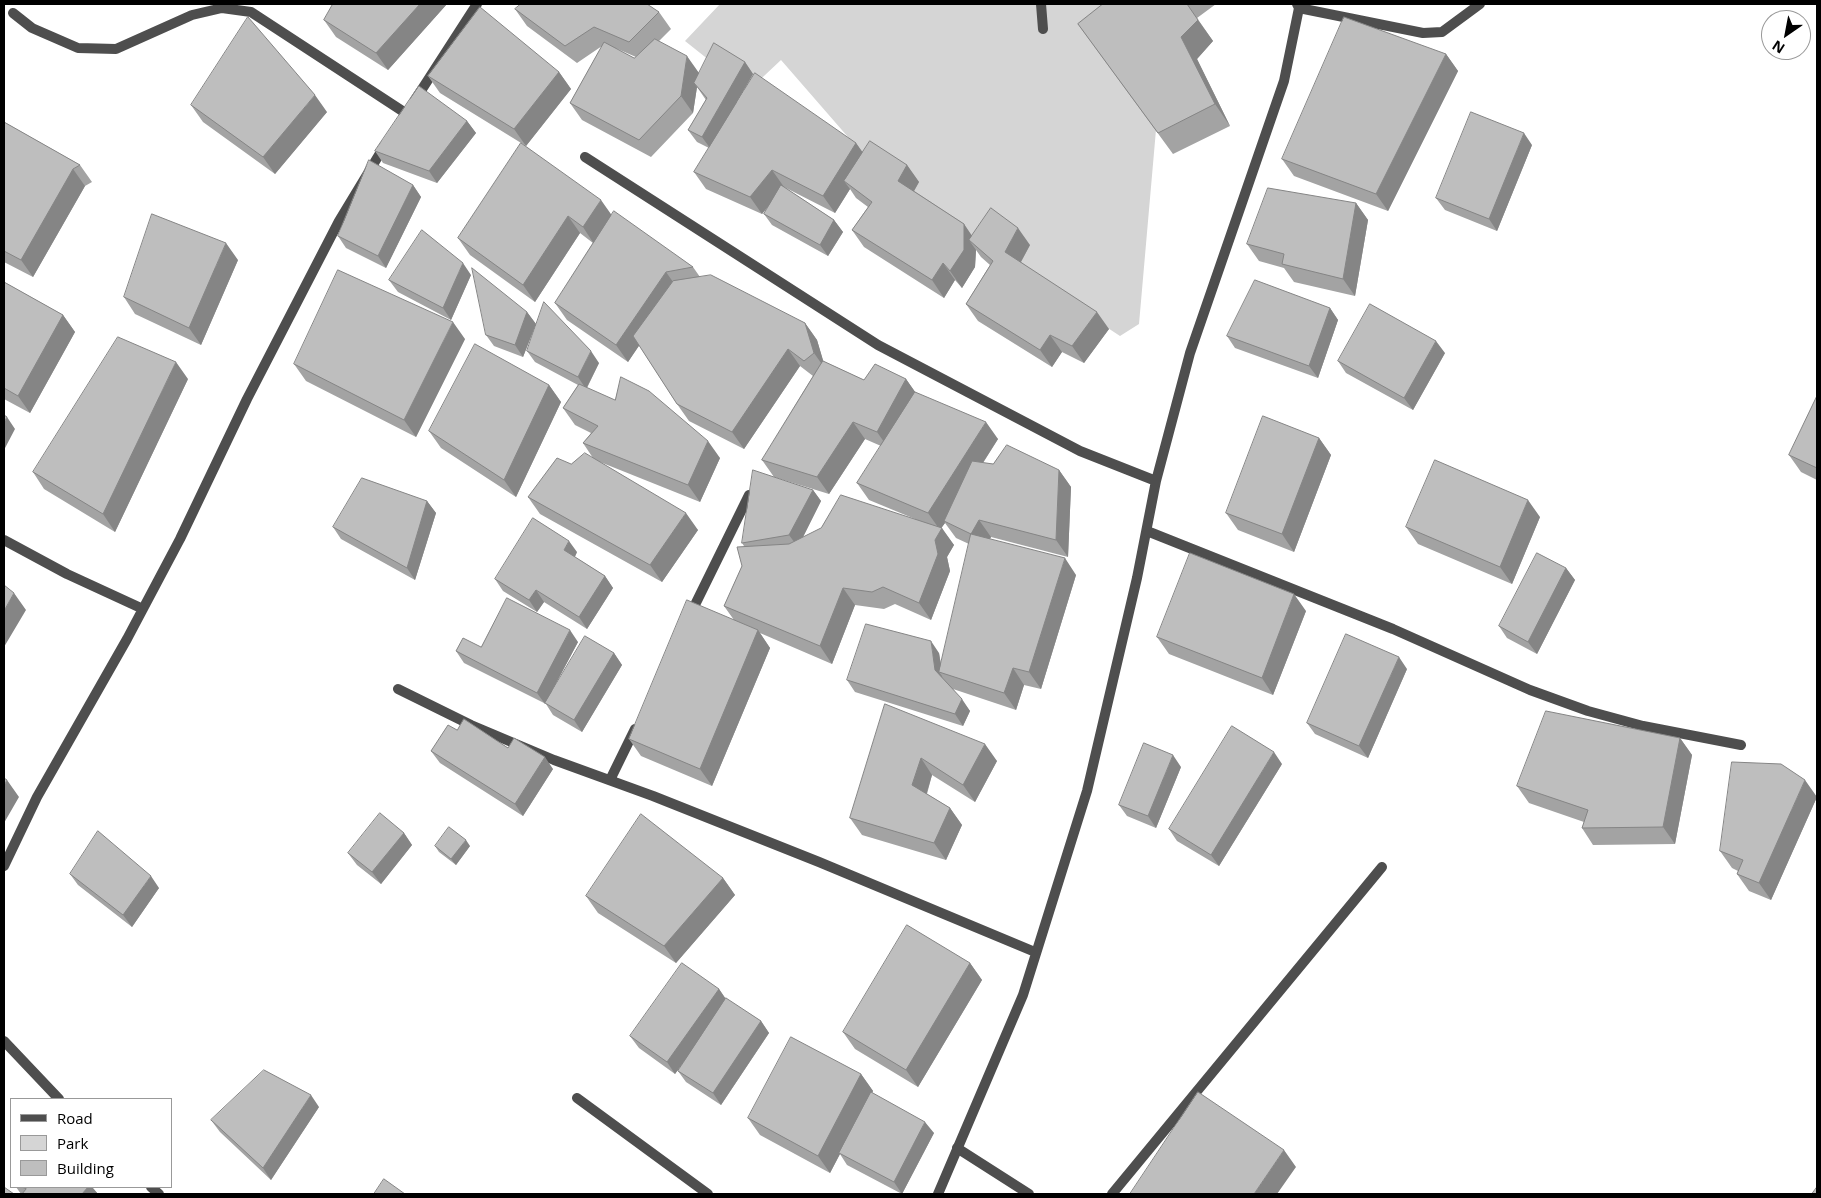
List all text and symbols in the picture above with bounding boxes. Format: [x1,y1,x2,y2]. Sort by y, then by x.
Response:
north arrow [1761,10,1811,60]
text: N [1768,36,1788,58]
legend [10,1098,172,1188]
text: Road [57,1108,93,1128]
text: Park [57,1133,88,1153]
text: Building [57,1158,114,1178]

